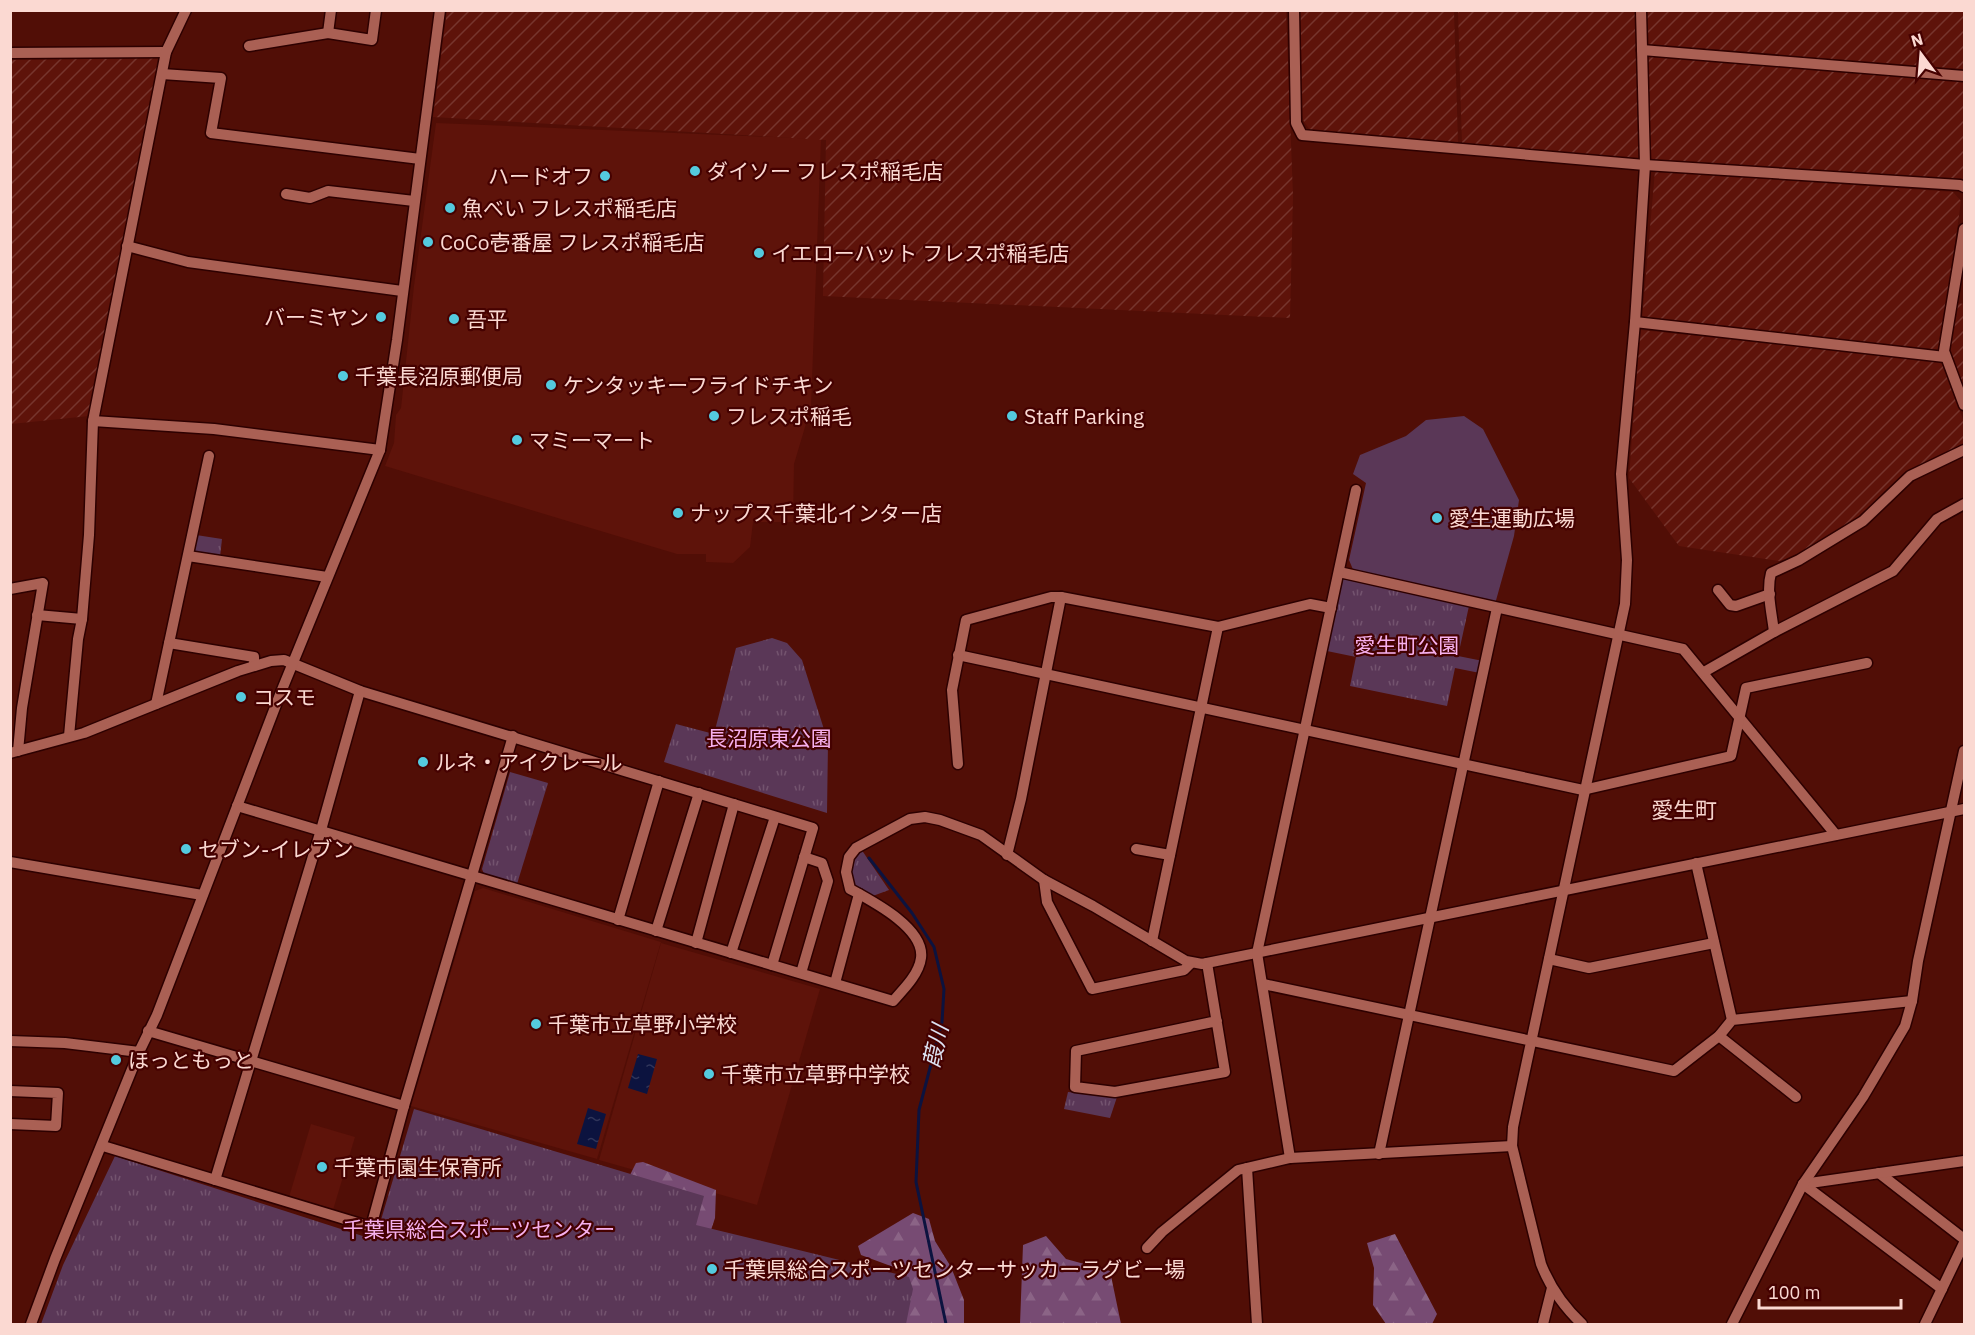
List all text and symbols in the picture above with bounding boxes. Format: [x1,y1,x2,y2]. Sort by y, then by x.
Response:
north arrow [1891,24,1951,84]
text: N [1909,28,1925,51]
place label: ダイソー フレスポ稲毛店 [707,157,943,185]
place label: ハードオフ [488,162,593,190]
marker: ダイソー フレスポ稲毛店 [688,164,702,178]
marker: ハードオフ [598,169,612,183]
place label: 魚べい フレスポ稲毛店 [462,194,677,222]
marker: 魚べい フレスポ稲毛店 [443,201,457,215]
place label: CoCo壱番屋 フレスポ稲毛店 [440,228,705,256]
marker: CoCo壱番屋 フレスポ稲毛店 [421,235,435,249]
place label: イエローハット フレスポ稲毛店 [771,239,1069,267]
marker: イエローハット フレスポ稲毛店 [752,246,766,260]
place label: バーミヤン [264,303,369,331]
place label: 吾平 [466,305,508,333]
marker: バーミヤン [374,310,388,324]
marker: 吾平 [447,312,461,326]
place label: 千葉長沼原郵便局 [355,362,523,390]
marker: 千葉長沼原郵便局 [336,369,350,383]
place label: ケンタッキーフライドチキン [563,371,833,399]
marker: ケンタッキーフライドチキン [544,378,558,392]
place label: フレスポ稲毛 [726,402,852,430]
place label: Staff Parking [1024,402,1144,430]
marker: フレスポ稲毛 [707,409,721,423]
marker: Staff Parking [1005,409,1019,423]
place label: マミーマート [529,426,655,454]
marker: マミーマート [510,433,524,447]
place label: ナップス千葉北インター店 [690,499,942,527]
place label: 愛生運動広場 [1449,504,1575,532]
marker: ナップス千葉北インター店 [671,506,685,520]
marker: 愛生運動広場 [1430,511,1444,525]
park label: 愛生町公園 [1355,631,1460,659]
place label: コスモ [253,683,316,711]
marker: コスモ [234,690,248,704]
park label: 長沼原東公園 [706,724,832,752]
place label: ルネ・アイクレール [435,748,623,776]
marker: ルネ・アイクレール [416,755,430,769]
district label: 愛生町 [1651,795,1717,824]
place label: セブン-イレブン [198,835,353,863]
marker: セブン-イレブン [179,842,193,856]
place label: 千葉市立草野小学校 [548,1010,737,1038]
marker: 千葉市立草野小学校 [529,1017,543,1031]
water label: 葭川 [916,1019,955,1071]
place label: ほっともっと [128,1046,254,1074]
marker: ほっともっと [109,1053,123,1067]
place label: 千葉市立草野中学校 [721,1060,910,1088]
marker: 千葉市立草野中学校 [702,1067,716,1081]
place label: 千葉市園生保育所 [334,1153,502,1181]
marker: 千葉市園生保育所 [315,1160,329,1174]
park label: 千葉県総合スポーツセンター [343,1215,615,1243]
place label: 千葉県総合スポーツセンターサッカーラグビー場 [724,1255,1185,1283]
marker: 千葉県総合スポーツセンターサッカーラグビー場 [705,1262,719,1276]
scale bar [1759,1272,1902,1310]
text: 100 m [1768,1281,1820,1304]

